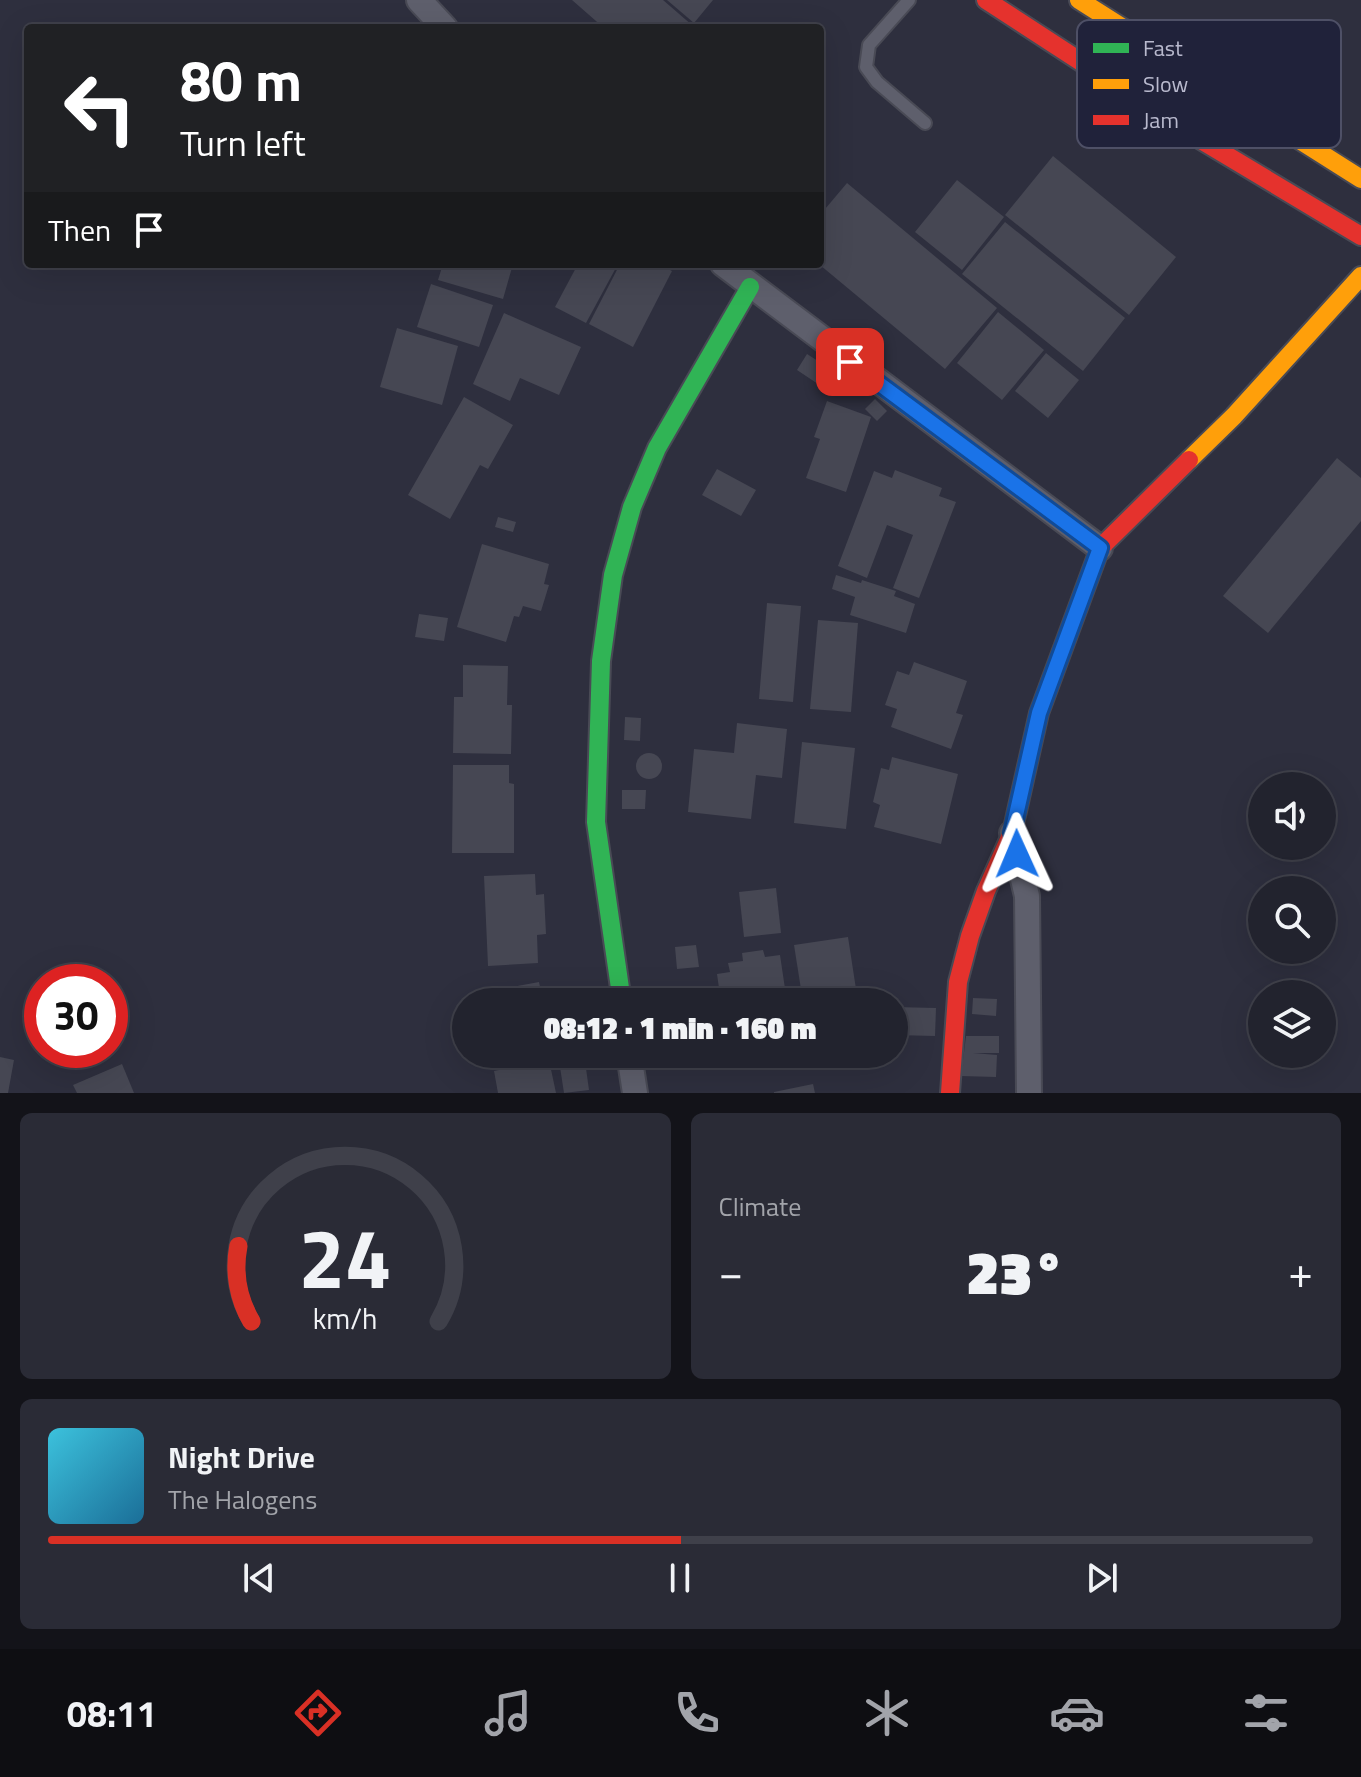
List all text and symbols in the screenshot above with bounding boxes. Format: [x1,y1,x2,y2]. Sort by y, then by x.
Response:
legend [1077,20,1341,148]
text: Fast [1143,31,1183,65]
text: 80 m [180,38,302,123]
icon: left [48,56,152,160]
text: Slow [1143,67,1189,101]
text: Jam [1143,103,1179,137]
text: Turn left [180,115,306,170]
text: Then [48,207,111,253]
icon: arrive [127,208,171,252]
pin [816,328,884,396]
icon: arrive [828,340,872,384]
map controls [1248,772,1336,1068]
button: sound [1248,772,1336,860]
position arrow [975,812,1059,896]
button: search [1248,876,1336,964]
speed limit sign: 30 [24,964,128,1068]
button: layers [1248,980,1336,1068]
text: 08:12 · 1 min · 160 m [544,1005,816,1051]
text: Climate [719,1187,801,1226]
text: 24 [299,1194,392,1320]
text: 23° [966,1226,1065,1317]
text: − [719,1238,743,1305]
text: + [1288,1238,1313,1305]
text: km/h [313,1297,378,1340]
text: Night Drive [168,1434,315,1480]
text: The Halogens [168,1480,317,1519]
icon: previous [237,1556,281,1600]
icon: pause [658,1556,702,1600]
icon: next [1080,1556,1124,1600]
icon: directions [290,1685,346,1741]
icon: music [480,1685,536,1741]
icon: phone [669,1685,725,1741]
icon: climate [859,1685,915,1741]
icon: car [1049,1685,1105,1741]
icon: filters [1238,1685,1294,1741]
text: 08:11 [67,1686,157,1741]

